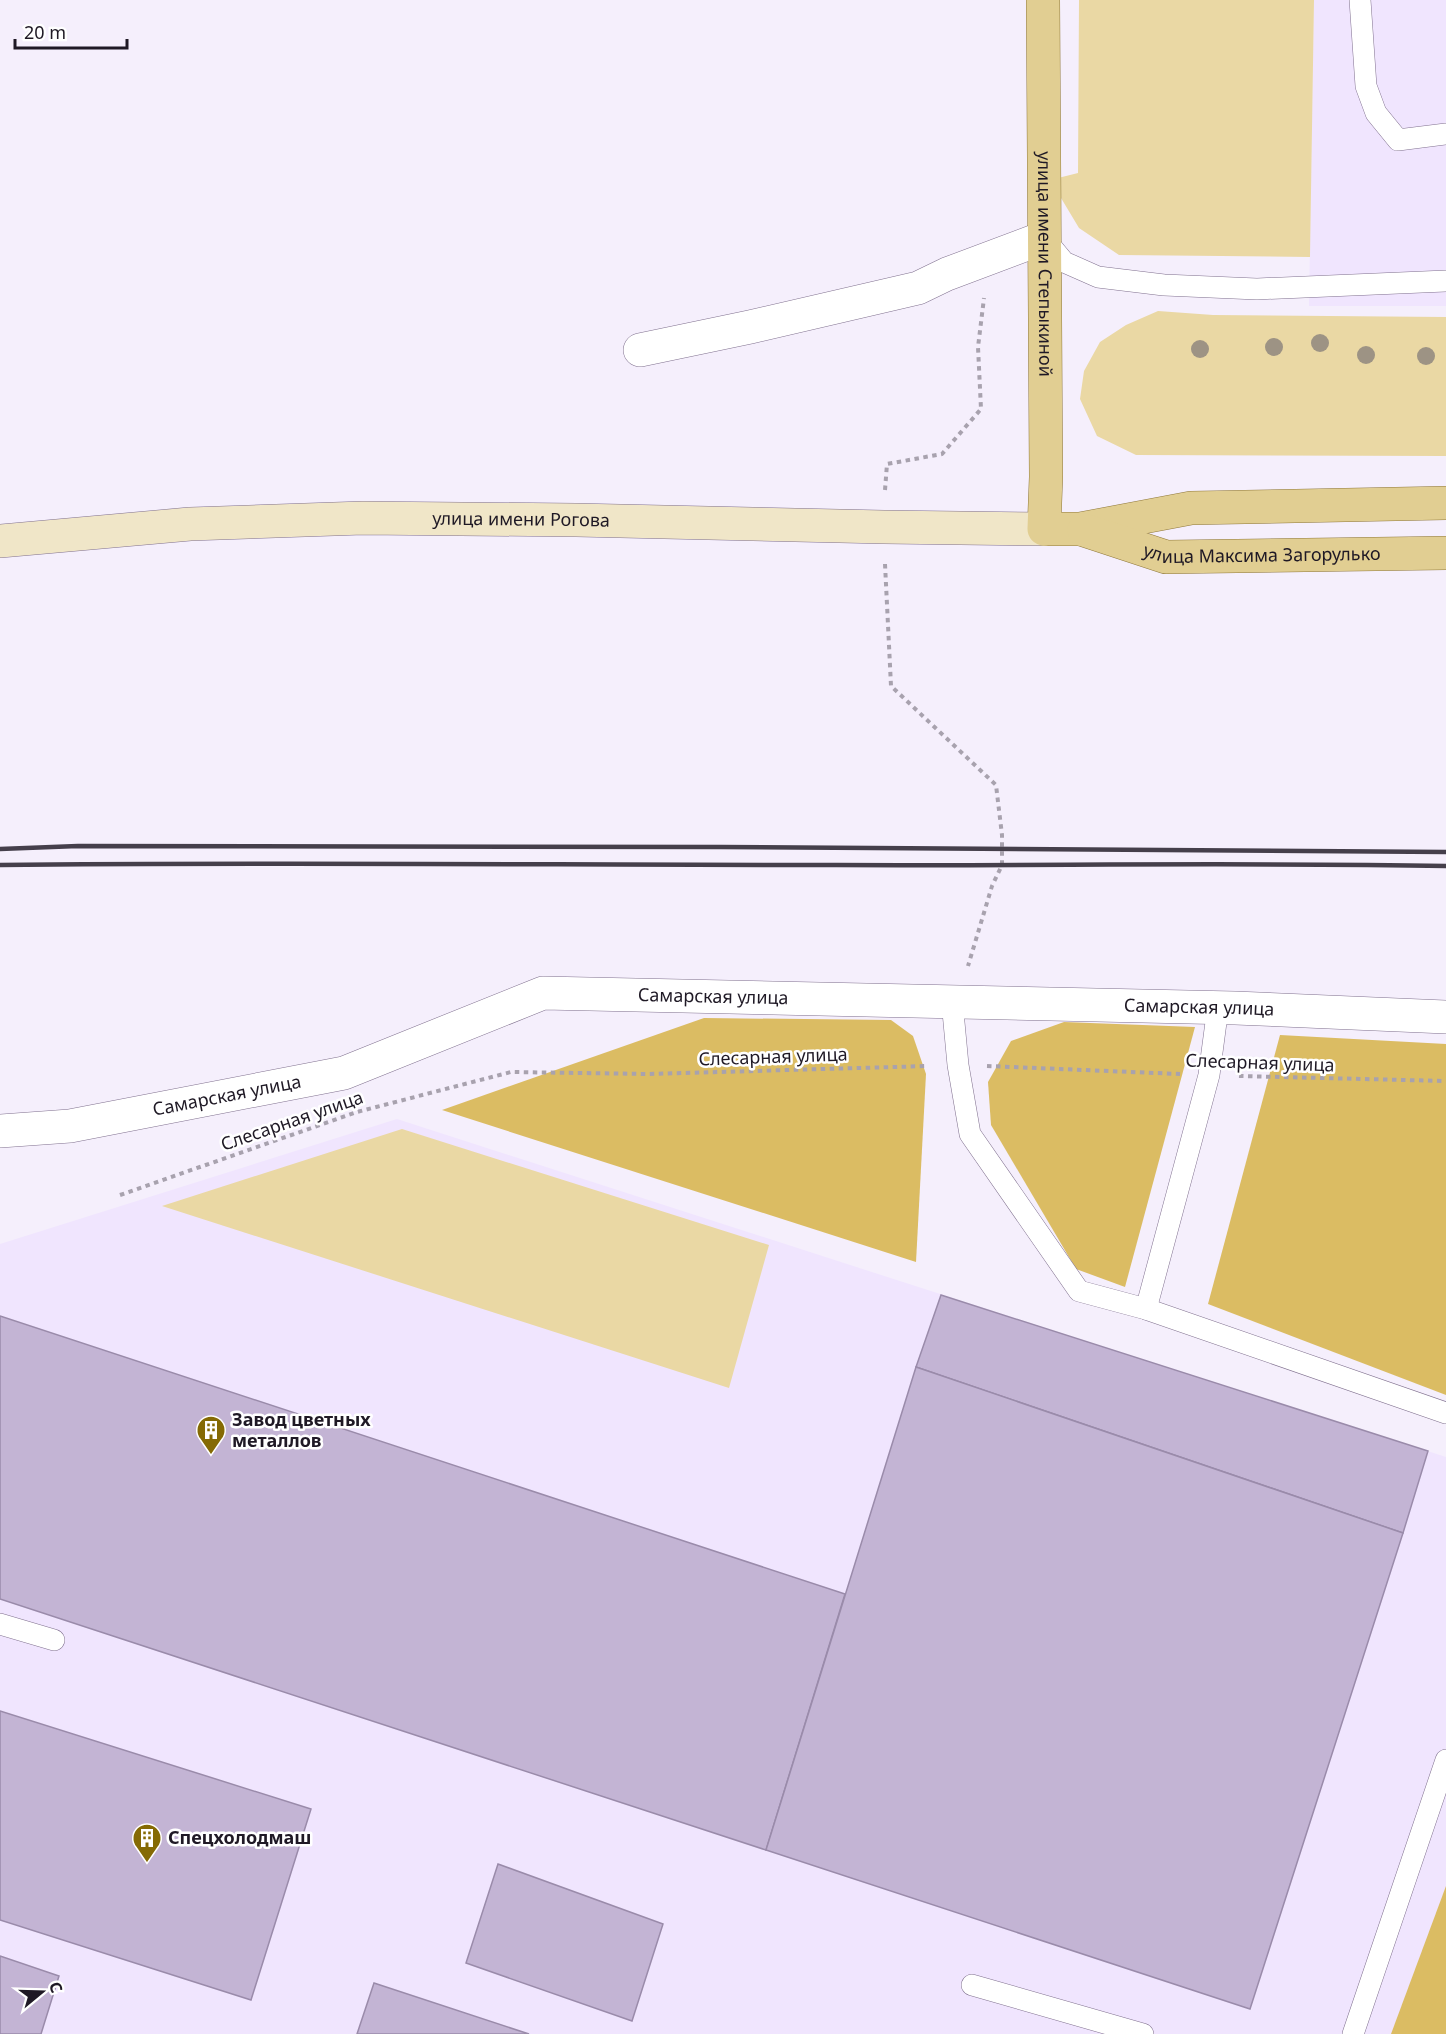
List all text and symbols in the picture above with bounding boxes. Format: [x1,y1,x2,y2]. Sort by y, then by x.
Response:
scale bar [15,12,128,50]
text: 20 m [24,20,66,44]
street label: улица имени Степыкиной [1033,151,1058,377]
street label: улица имени Рогова [432,506,610,532]
street label: улица Максима Загорулько [1141,537,1381,568]
street label: Самарская улица [638,982,789,1009]
street label: Самарская улица [1124,993,1275,1021]
street label: Слесарная улица [698,1041,848,1071]
street label: Слесарная улица [1185,1047,1335,1077]
street label: Самарская улица [151,1069,303,1121]
street label: Слесарная улица [217,1084,366,1156]
place label: Завод цветных металлов [232,1407,371,1452]
building icon: Завод цветных металлов [195,1414,227,1456]
building icon: Спецхолодмаш [131,1822,163,1864]
place label: Спецхолодмаш [168,1825,311,1849]
north arrow [12,1962,72,2022]
text: С [44,1979,68,1996]

